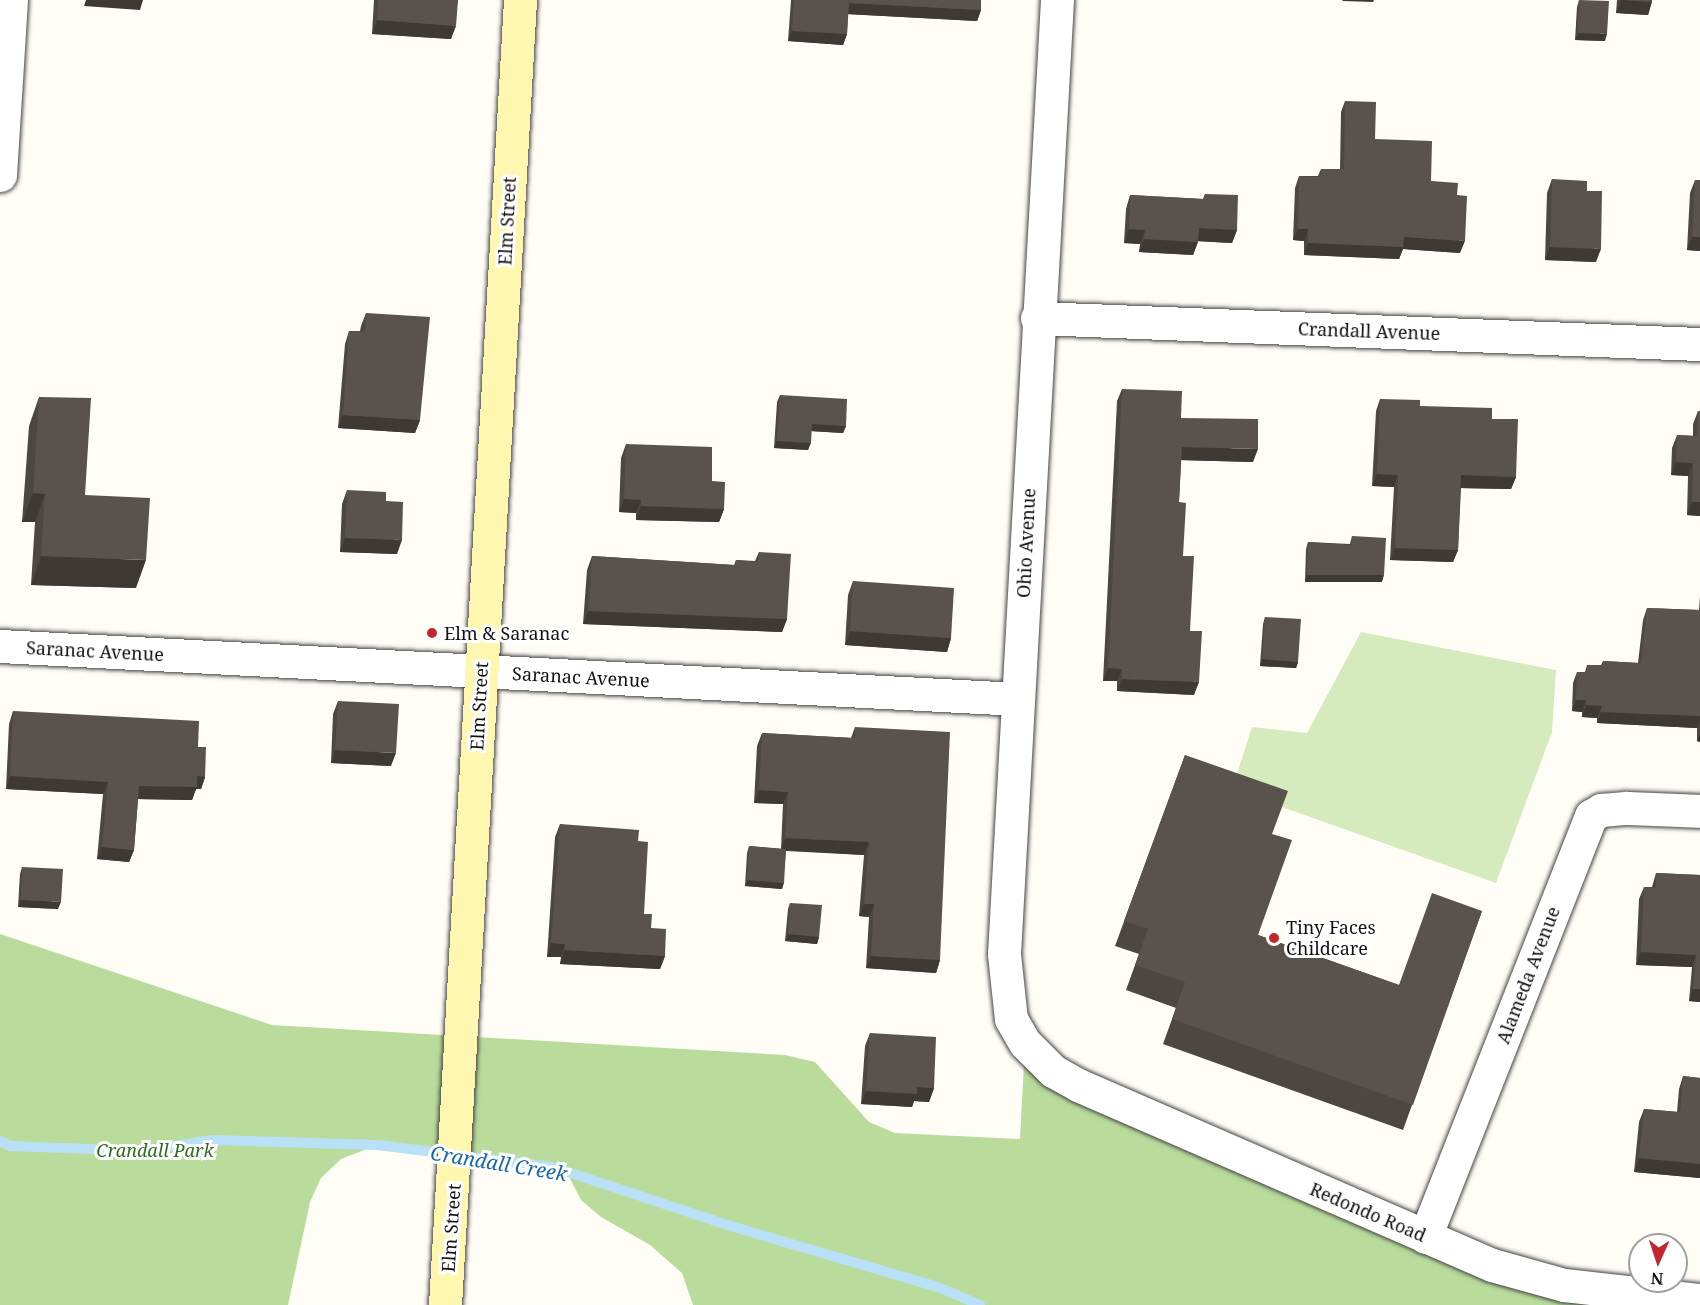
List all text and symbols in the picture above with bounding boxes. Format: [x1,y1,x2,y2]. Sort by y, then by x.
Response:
street label: Elm Street [494,176,520,266]
street label: Crandall Avenue [1298,318,1440,344]
street label: Ohio Avenue [1012,488,1040,598]
place label: Elm & Saranac [444,622,569,644]
marker: Elm & Saranac [425,626,439,640]
street label: Saranac Avenue [26,637,164,665]
street label: Elm Street [466,661,492,751]
street label: Saranac Avenue [512,663,650,691]
street label: Alameda Avenue [1492,903,1564,1047]
place label: Tiny Faces Childcare [1286,917,1376,960]
marker: Tiny Faces Childcare [1267,931,1281,945]
park label: Crandall Park [96,1139,214,1161]
water label: Crandall Creek [429,1140,569,1186]
street label: Redondo Road [1307,1178,1429,1246]
street label: Elm Street [437,1183,465,1273]
north arrow [1628,1233,1688,1293]
text: N [1650,1268,1664,1290]

